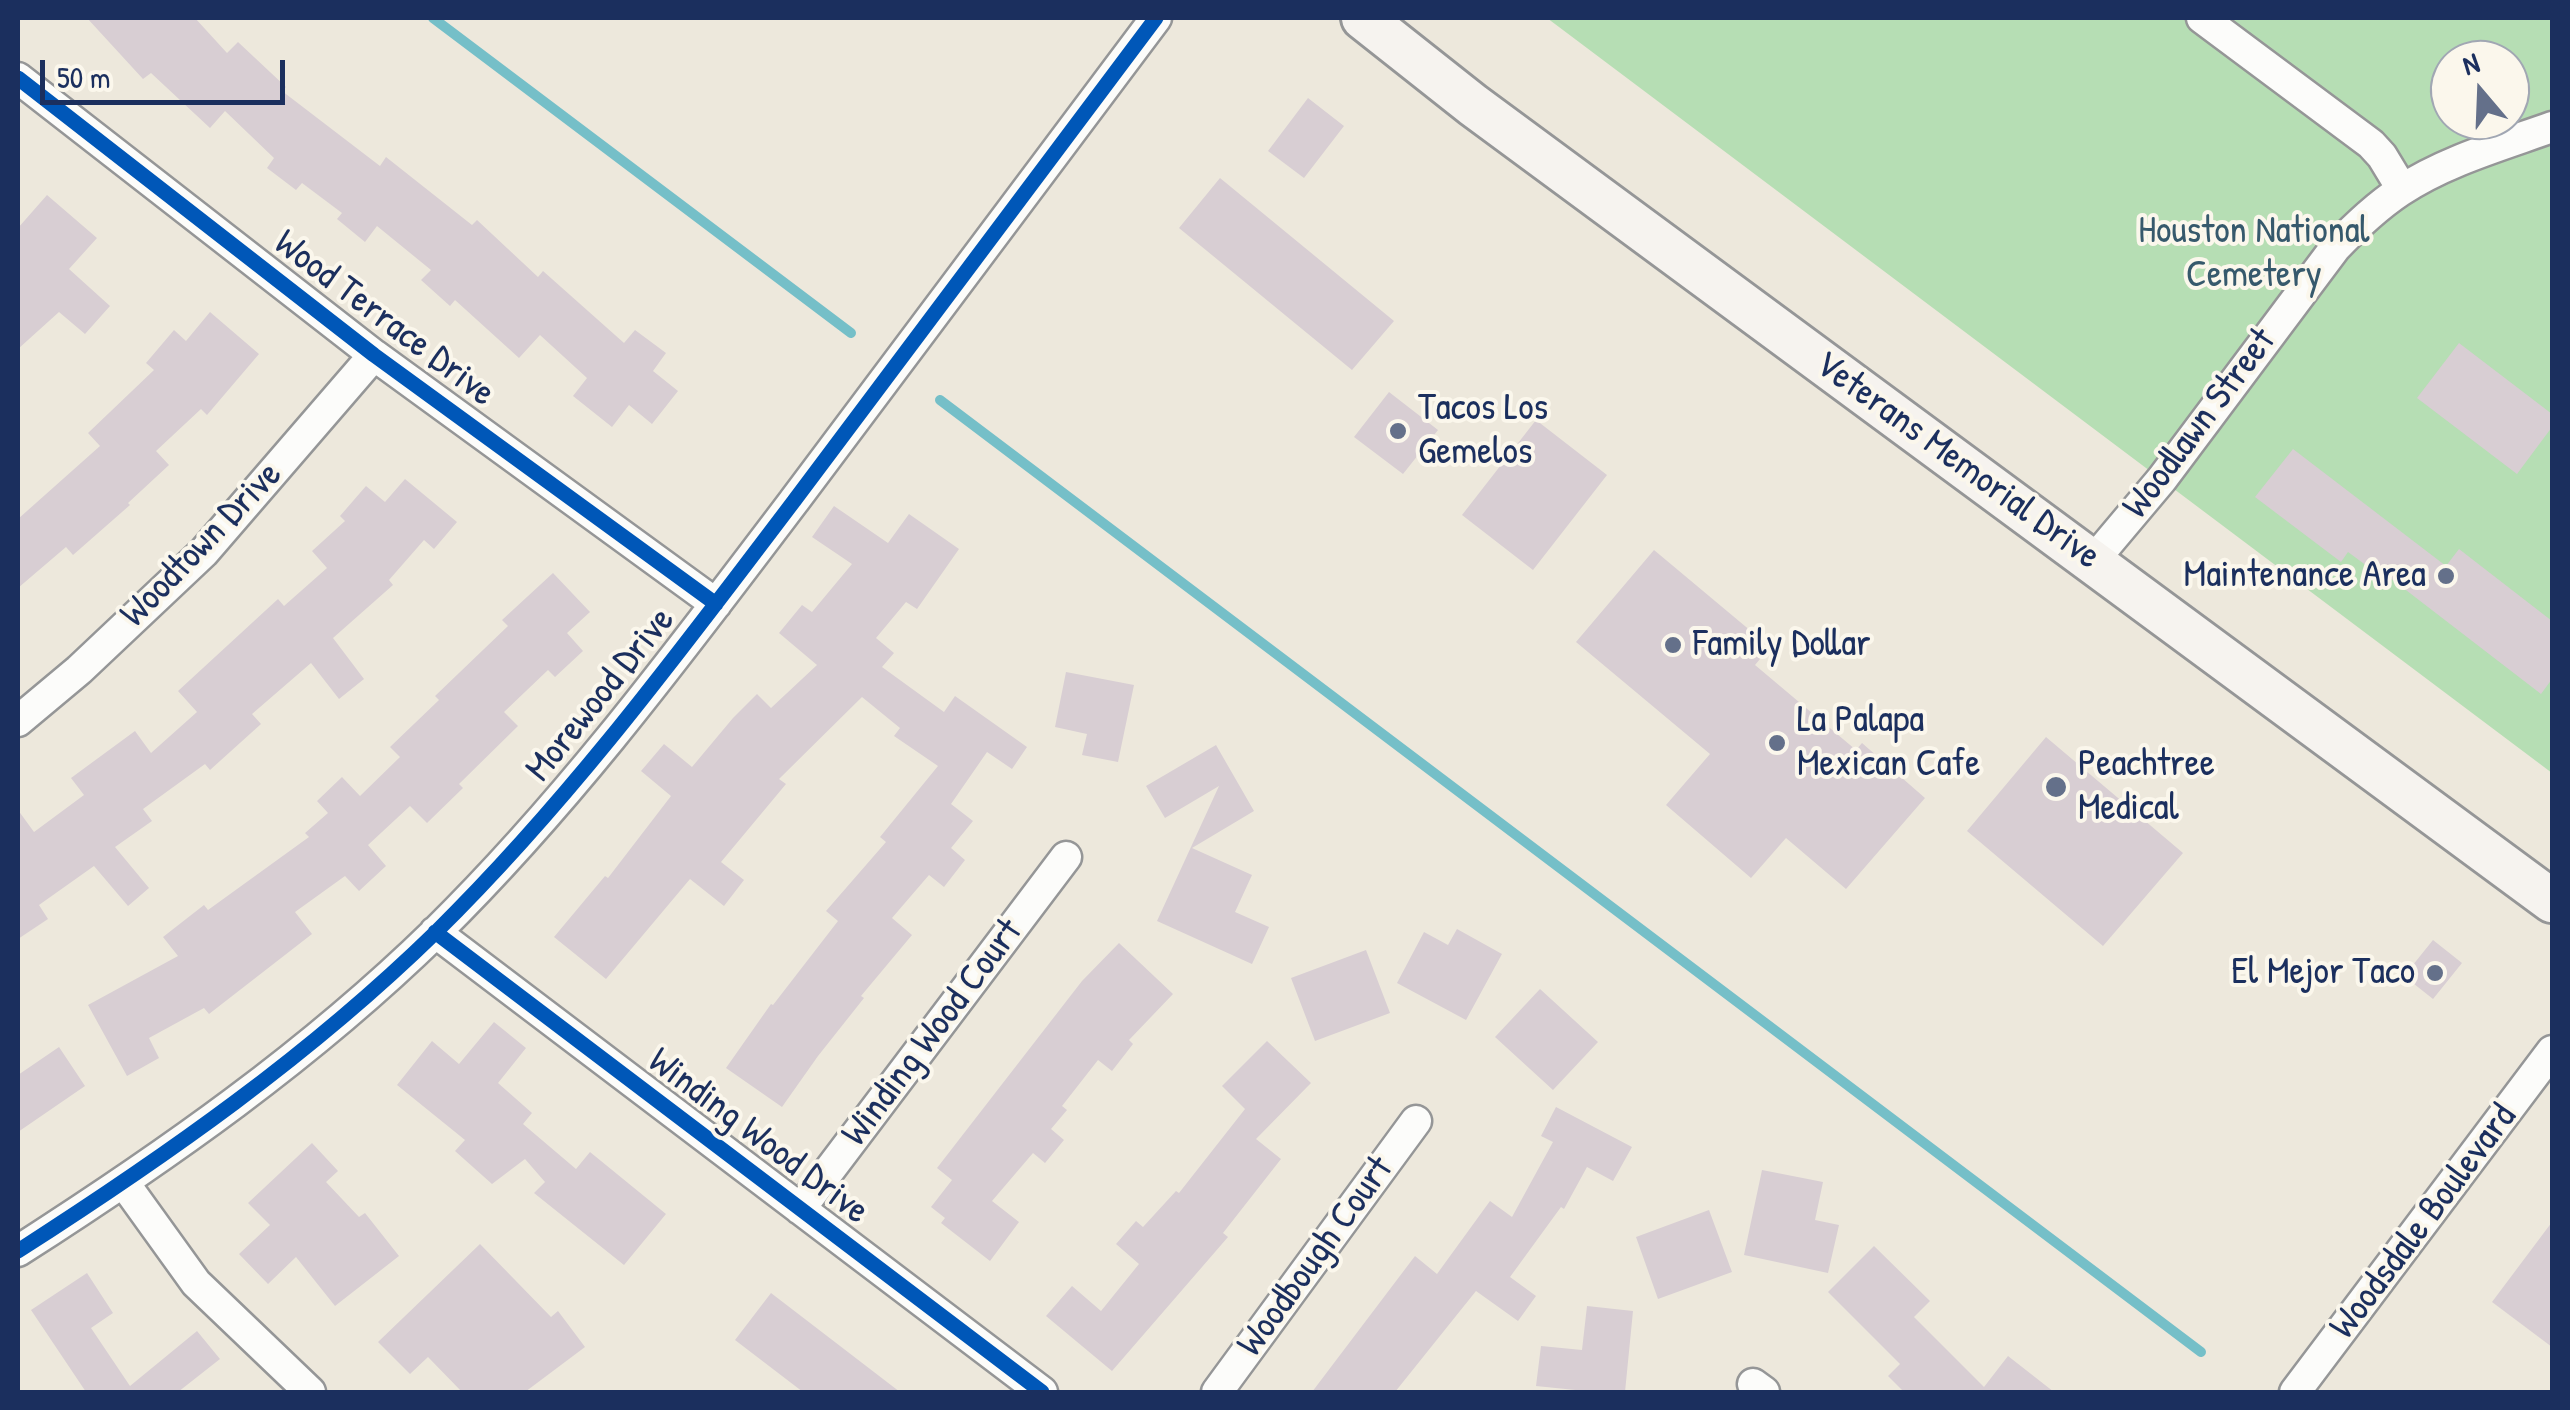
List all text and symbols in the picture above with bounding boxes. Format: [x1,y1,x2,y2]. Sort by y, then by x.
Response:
scale bar [45,40,290,102]
north arrow [2430,40,2530,140]
text: N [2458,43,2484,84]
text: 50 m [57,57,110,97]
park label: Houston National Cemetery [2138,209,2370,298]
street label: Wood Terrace Drive [265,221,503,417]
street label: Woodlawn Street [2114,320,2286,528]
street label: Veterans Memorial Drive [1805,342,2109,580]
place label: Tacos Los Gemelos [1418,386,1548,476]
marker: Tacos Los Gemelos [1387,420,1409,442]
street label: Woodtown Drive [112,453,292,637]
place label: Maintenance Area [2184,553,2426,599]
marker: Maintenance Area [2435,565,2457,587]
street label: Morewood Drive [517,599,685,791]
place label: Family Dollar [1693,622,1871,668]
marker: Family Dollar [1662,634,1684,656]
place label: La Palapa Mexican Cafe [1797,698,1980,788]
marker: La Palapa Mexican Cafe [1766,732,1788,754]
place label: Peachtree Medical [2078,742,2215,832]
marker: Peachtree Medical [2043,774,2069,800]
street label: Winding Wood Court [833,911,1033,1155]
place label: El Mejor Taco [2231,950,2415,996]
marker: El Mejor Taco [2424,962,2446,984]
street label: Winding Wood Drive [639,1039,877,1235]
street label: Woodsdale Boulevard [2321,1096,2527,1348]
street label: Woodbough Court [1228,1148,1404,1366]

